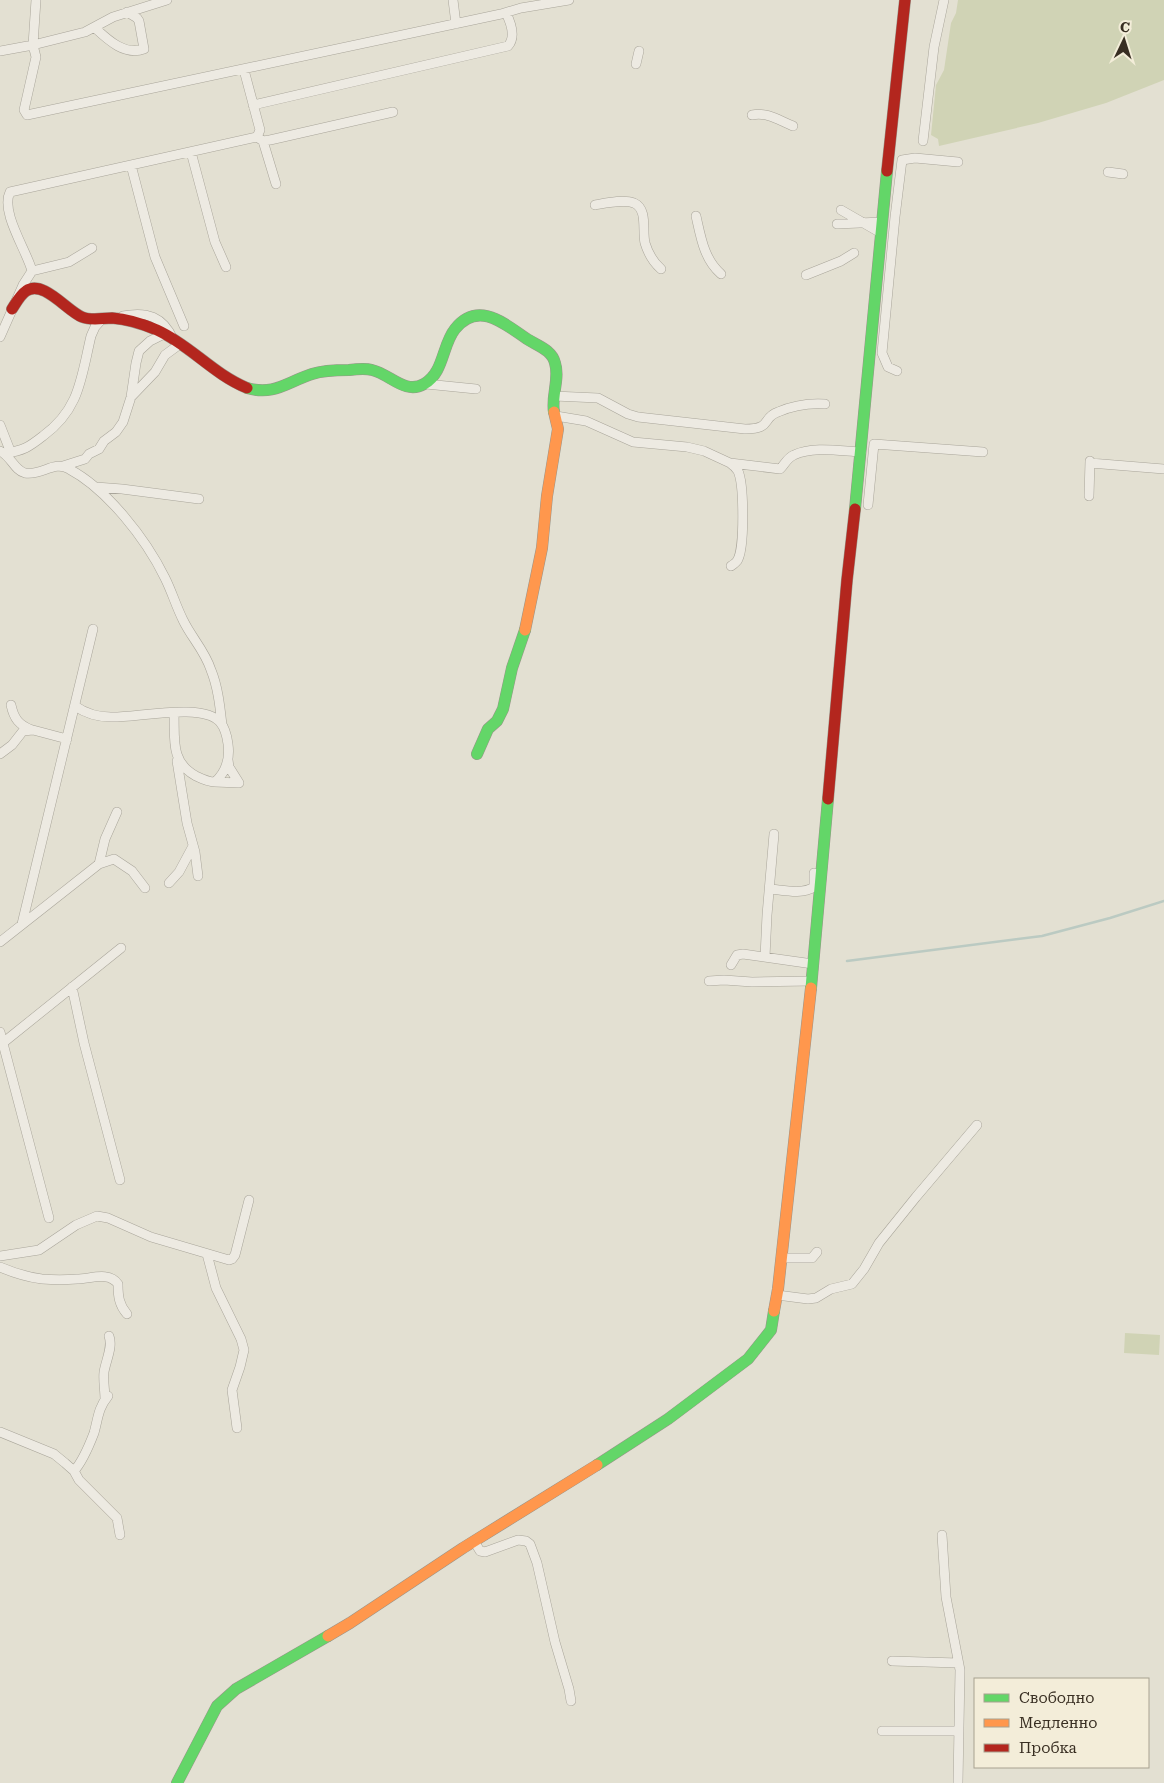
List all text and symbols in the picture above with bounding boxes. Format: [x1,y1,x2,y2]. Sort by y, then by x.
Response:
north arrow [1099,15,1149,65]
text: С [1119,19,1131,35]
legend [974,1678,1149,1768]
text: Свободно [1019,1689,1094,1707]
text: Медленно [1019,1714,1098,1732]
text: Пробка [1019,1739,1077,1757]

